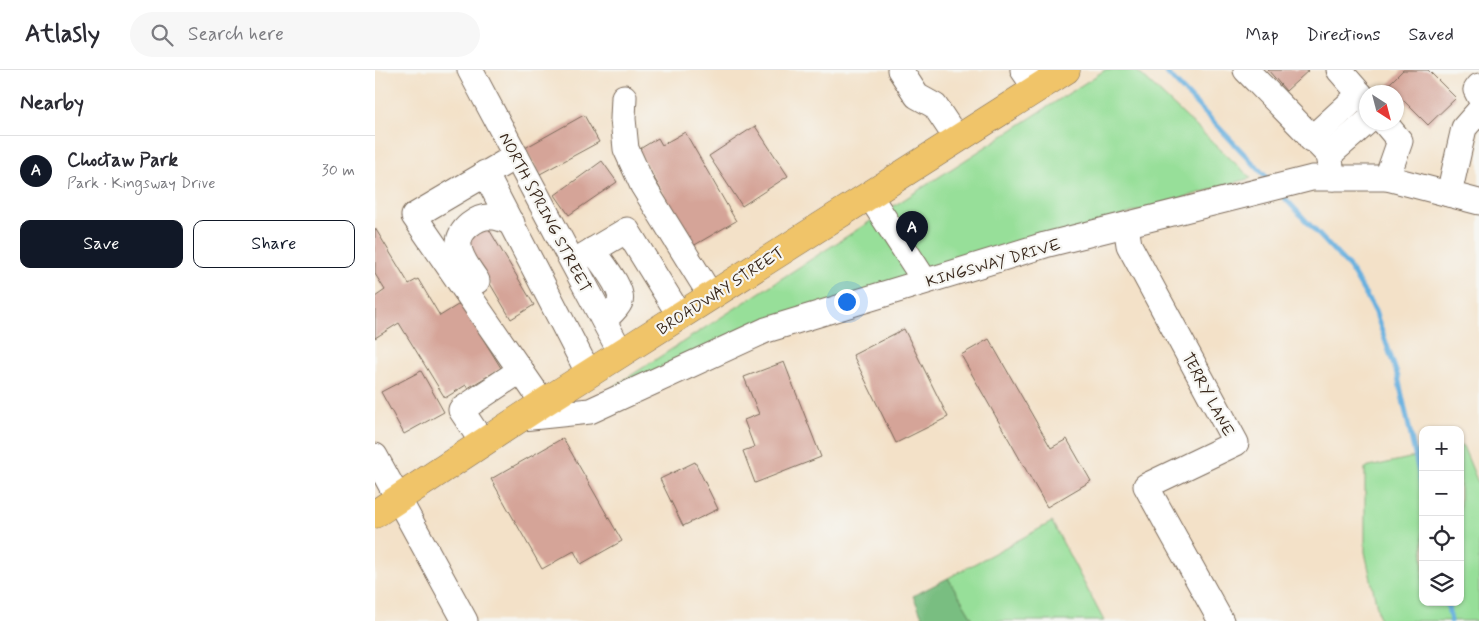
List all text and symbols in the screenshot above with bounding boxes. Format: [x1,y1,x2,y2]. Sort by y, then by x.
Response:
search box [130,12,480,57]
text: Atlasly [25,19,100,50]
icon: search [148,21,176,49]
text: Search here [188,22,284,47]
text: Map [1246,23,1279,47]
text: Directions [1307,23,1381,47]
text: Saved [1409,23,1454,47]
north arrow [1359,85,1404,130]
text: Nearby [20,89,84,117]
street label: NORTH SPRING STREET [494,129,596,296]
text: Choctaw Park [67,148,178,173]
text: A [31,160,41,181]
text: 30 m [322,160,355,181]
text: Park · Kingsway Drive [67,173,215,194]
pin: A [896,211,928,252]
button: Save [20,220,183,268]
button: Share [193,220,355,268]
street label: KINGSWAY DRIVE [924,234,1063,293]
street label: BROADWAY STREET [653,242,788,340]
your location [834,289,860,315]
street label: TERRY LANE [1177,349,1239,440]
map controls [1419,426,1464,606]
button: + [1419,426,1464,471]
button: − [1419,471,1464,516]
button: locate [1419,516,1464,561]
button: layers [1419,561,1464,606]

